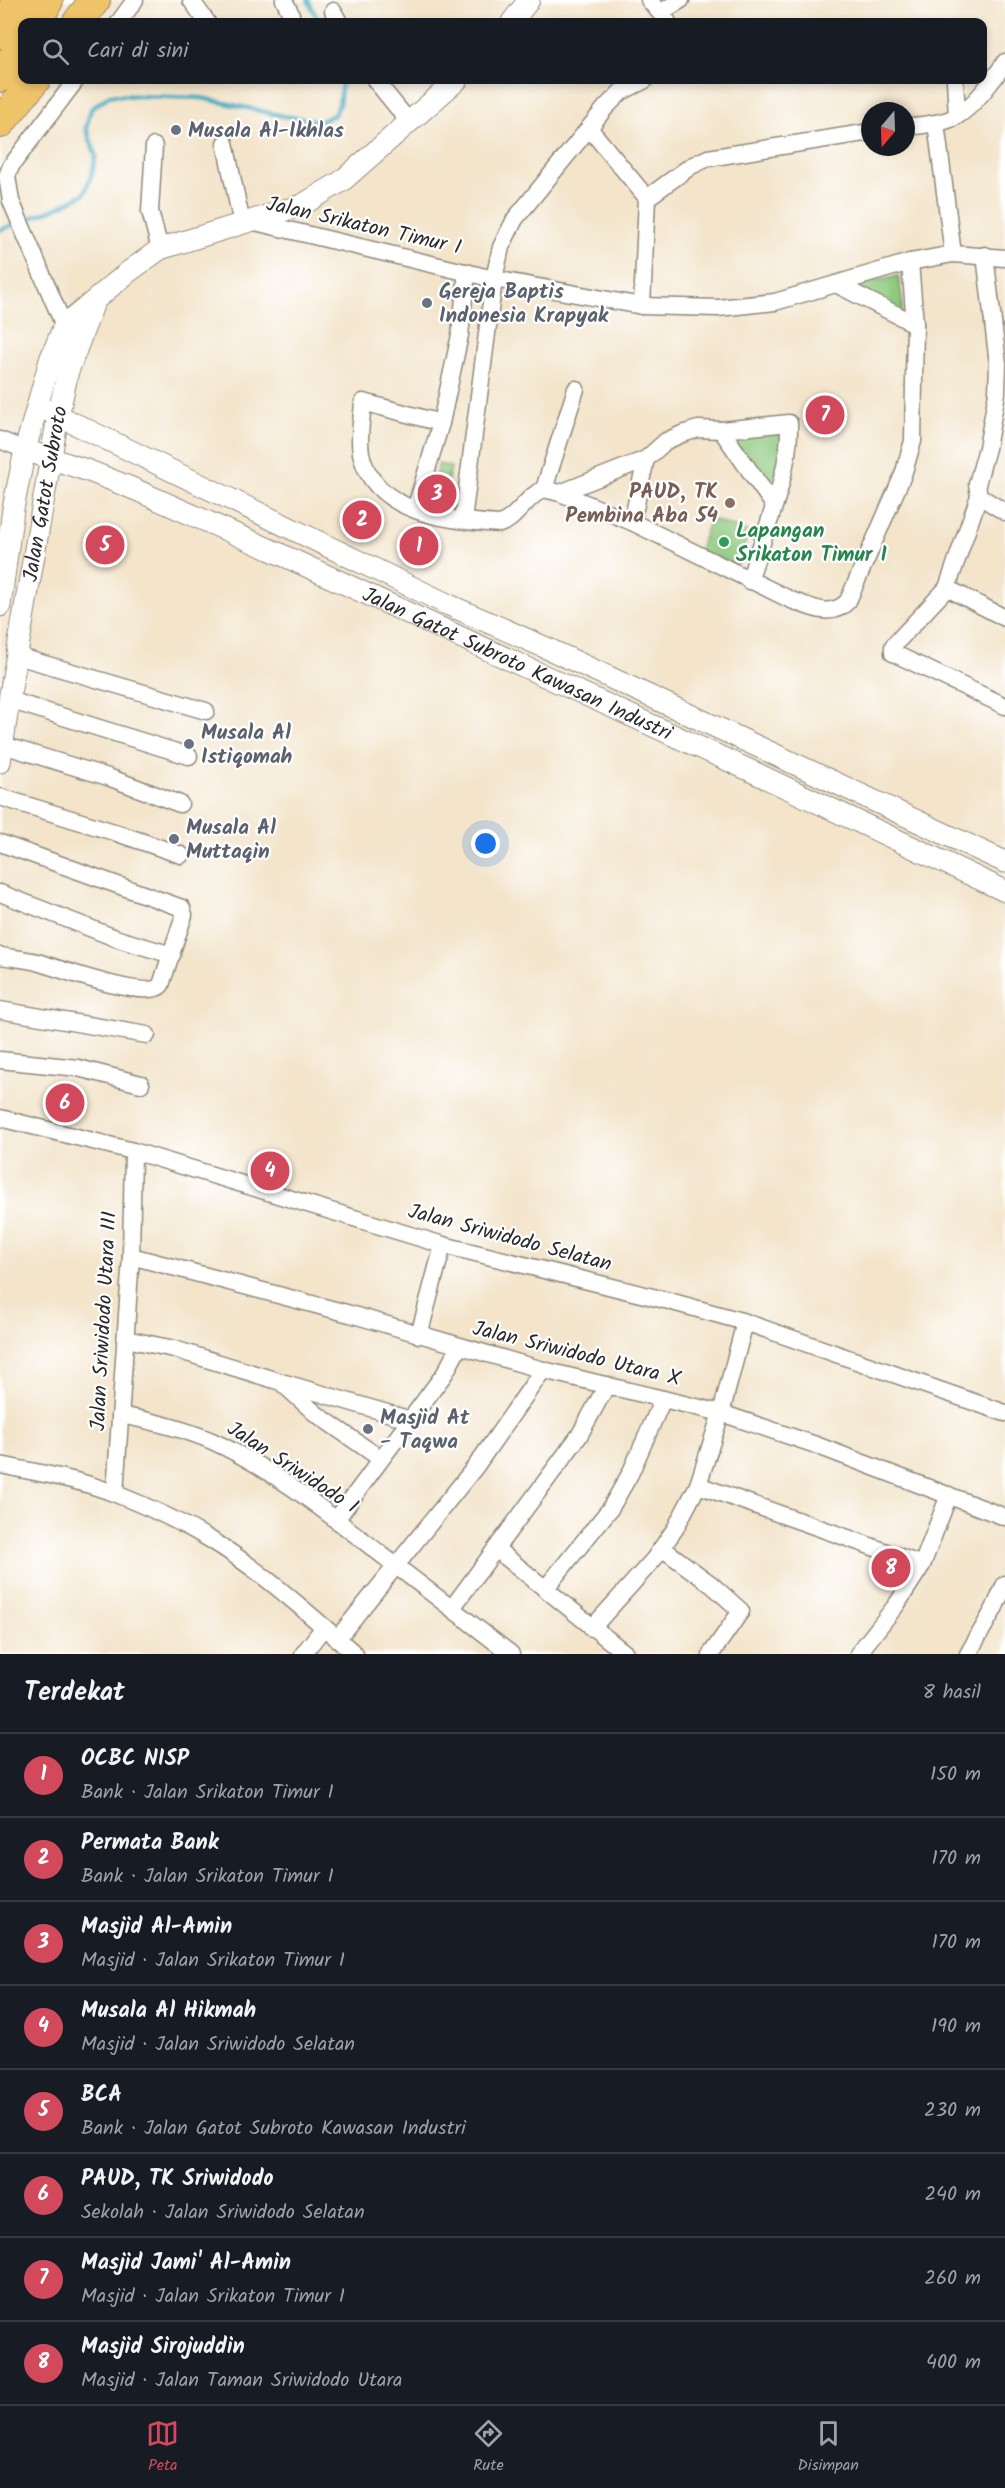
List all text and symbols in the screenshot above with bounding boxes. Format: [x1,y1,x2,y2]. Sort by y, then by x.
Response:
search box [18,18,987,84]
text: Cari di sini [87,34,188,69]
icon: search [39,35,72,68]
north arrow [861,102,915,156]
place label: Musala Al-Ikhlas [188,115,344,148]
marker: Musala Al-Ikhlas [169,123,183,137]
street label: Jalan Srikaton Timur I [263,188,464,265]
place label: Gereja Baptis Indonesia Krapyak [439,276,609,333]
marker: Gereja Baptis Indonesia Krapyak [420,296,434,310]
pin: 7 [806,392,844,438]
street label: Jalan Gatot Subroto [15,403,78,584]
pin: 3 [418,472,456,516]
place label: PAUD, TK Pembina Aba 54 [565,476,719,533]
marker: PAUD, TK Pembina Aba 54 [723,496,737,510]
pin: 2 [342,498,382,542]
place label: Lapangan Srikaton Timur I [736,515,887,572]
pin: 5 [86,522,124,568]
pin: 1 [400,524,438,568]
marker: Lapangan Srikaton Timur I [717,535,731,549]
street label: Jalan Gatot Subroto Kawasan Industri [356,579,678,751]
place label: Musala Al Istiqomah [201,717,293,774]
marker: Musala Al Istiqomah [182,737,196,751]
place label: Musala Al Muttaqin [186,812,276,869]
your location [471,829,500,858]
marker: Musala Al Muttaqin [167,832,181,846]
pin: 6 [46,1080,84,1126]
pin: 4 [250,1148,290,1194]
street label: Jalan Sriwidodo Selatan [404,1195,615,1282]
street label: Jalan Sriwidodo Utara III [82,1210,127,1432]
street label: Jalan Sriwidodo Utara X [469,1313,685,1397]
place label: Masjid At - Taqwa [380,1402,470,1459]
street label: Jalan Sriwidodo I [220,1413,365,1523]
marker: Masjid At - Taqwa [361,1422,375,1436]
pin: 8 [872,1546,910,1590]
text: Terdekat [24,1672,125,1714]
text: 8 hasil [923,1677,981,1709]
text: OCBC NISP [81,1742,189,1777]
text: 1 [40,1759,47,1791]
text: 150 m [930,1759,981,1791]
text: Bank · Jalan Srikaton Timur I [81,1777,334,1809]
text: Permata Bank [81,1826,219,1861]
text: 2 [38,1843,49,1875]
text: 170 m [932,1843,981,1875]
text: Bank · Jalan Srikaton Timur I [81,1861,334,1893]
text: Masjid Al-Amin [81,1910,232,1945]
text: 3 [38,1927,49,1959]
text: 170 m [932,1927,981,1959]
text: Masjid · Jalan Srikaton Timur I [81,1945,345,1977]
text: Musala Al Hikmah [81,1994,256,2029]
text: 4 [38,2011,49,2043]
text: 190 m [931,2011,981,2043]
text: Masjid · Jalan Sriwidodo Selatan [81,2029,355,2061]
text: BCA [81,2078,122,2113]
text: 5 [38,2095,49,2127]
text: 230 m [924,2095,981,2127]
text: Bank · Jalan Gatot Subroto Kawasan Industri [81,2113,466,2145]
text: PAUD, TK Sriwidodo [81,2162,274,2197]
text: 6 [38,2179,49,2211]
text: 240 m [924,2179,981,2211]
text: Sekolah · Jalan Sriwidodo Selatan [81,2197,365,2229]
text: Masjid Jami' Al-Amin [81,2246,291,2281]
text: 7 [39,2263,48,2295]
text: 260 m [924,2263,981,2295]
text: Masjid · Jalan Srikaton Timur I [81,2281,345,2313]
text: Masjid Sirojuddin [81,2330,245,2365]
text: 8 [38,2347,49,2379]
text: 400 m [926,2347,981,2379]
text: Masjid · Jalan Taman Sriwidodo Utara [81,2365,402,2397]
tab: Peta [146,2417,179,2478]
tab: Rute [472,2417,505,2478]
tab: Disimpan [798,2417,859,2478]

